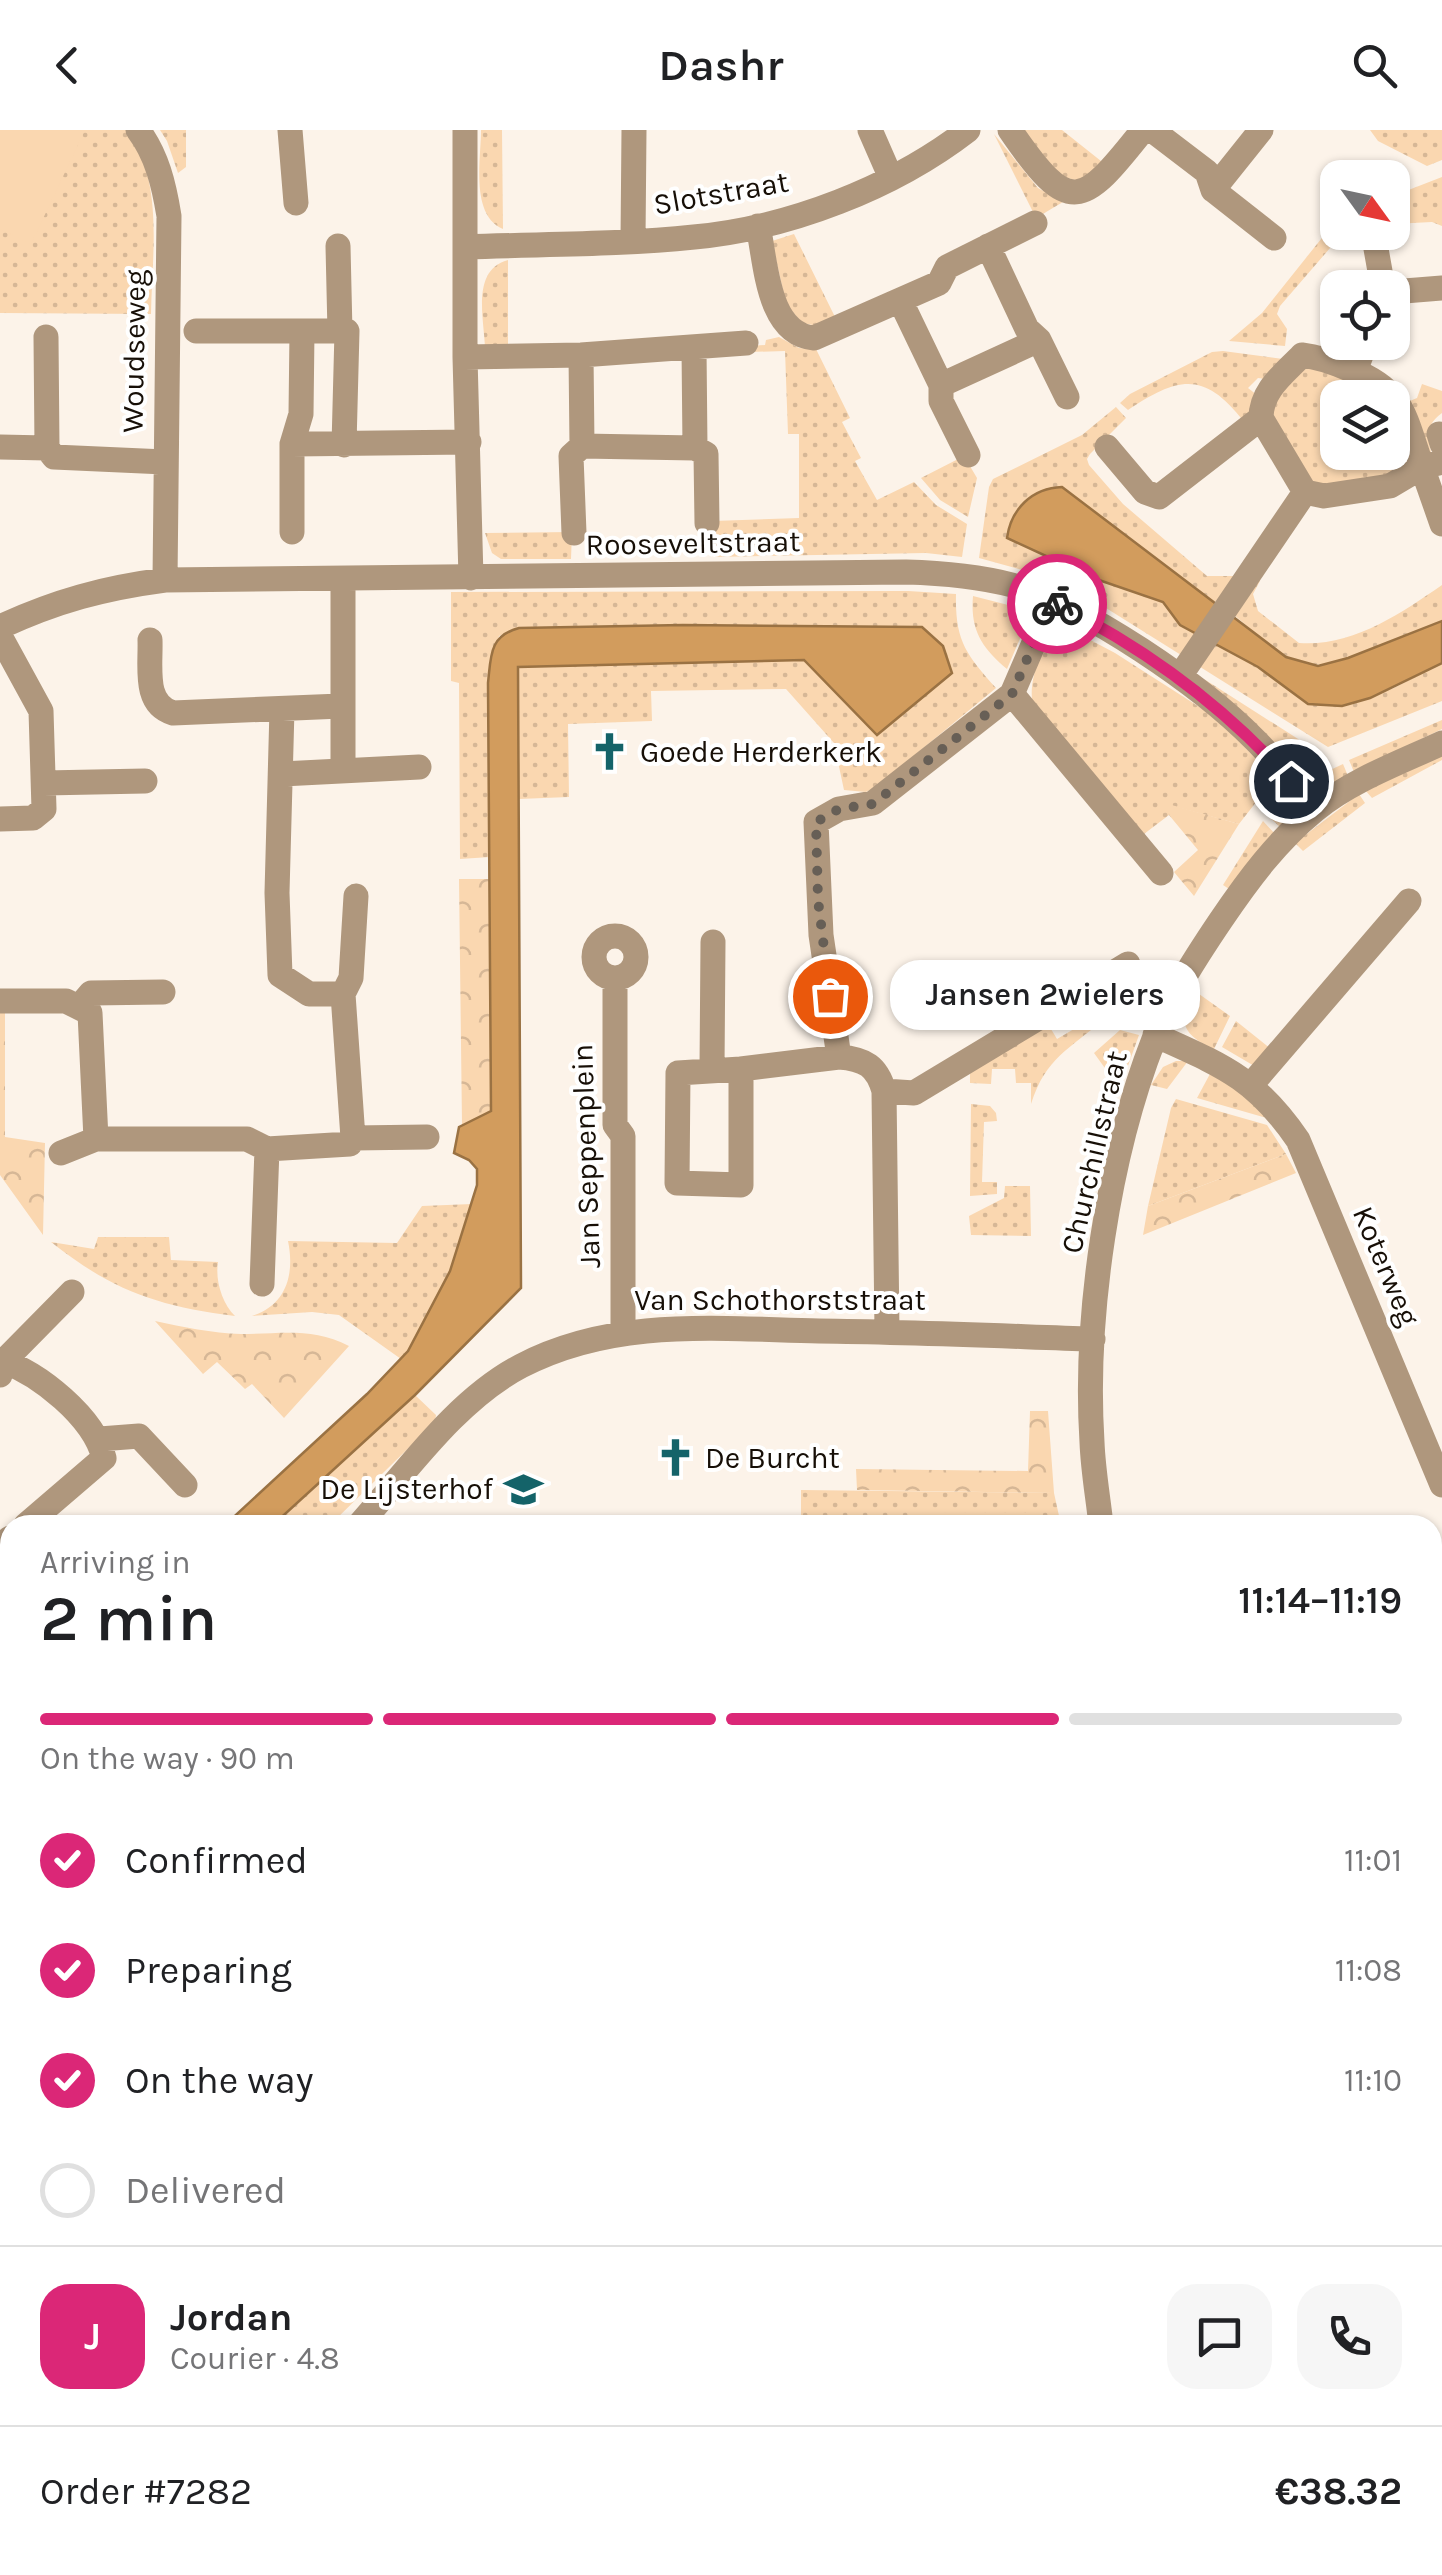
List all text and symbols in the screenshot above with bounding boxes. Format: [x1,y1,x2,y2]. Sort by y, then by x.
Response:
icon: back [40,38,95,93]
icon: search [1347,38,1402,93]
text: Dashr [658,39,784,91]
north arrow [1320,160,1410,250]
map controls [1320,160,1410,470]
street label: Slotstraat [651,163,791,223]
street label: Woudseweg [115,269,153,433]
button: locate [1320,270,1410,360]
button: layers [1320,380,1410,470]
street label: Rooseveltstraat [585,523,801,563]
courier [1007,554,1107,654]
icon: bike [1030,577,1085,632]
church icon: Goede Herderkerk [589,731,631,773]
place label: Goede Herderkerk [640,734,882,770]
pin [1249,739,1334,824]
icon: home [1264,754,1319,809]
pin [788,954,873,1039]
callout: Jansen 2wielers [890,961,1200,1031]
icon: bag [803,969,858,1024]
text: Jansen 2wielers [925,976,1165,1013]
street label: Jan Seppenplein [564,1043,608,1269]
street label: Churchillstraat [1053,1047,1135,1257]
street label: Koterweg [1345,1201,1427,1331]
street label: Van Schothorststraat [634,1282,926,1318]
church icon: De Burcht [654,1437,696,1479]
place label: De Burcht [705,1440,840,1476]
school or university icon: De Lijsterhof [502,1468,544,1510]
place label: De Lijsterhof [320,1471,494,1507]
text: Arriving in [40,1544,191,1581]
text: 11:14–11:19 [1238,1578,1402,1623]
text: 2 min [40,1580,217,1656]
text: On the way · 90 m [40,1740,295,1777]
icon: check [40,1833,95,1888]
text: Confirmed [125,1838,308,1883]
text: 11:01 [1344,1842,1402,1879]
icon: check [40,1943,95,1998]
text: Preparing [125,1948,292,1993]
text: 11:08 [1335,1952,1402,1989]
icon: check [40,2053,95,2108]
text: On the way [125,2058,313,2103]
text: 11:10 [1344,2062,1402,2099]
text: Delivered [125,2168,286,2213]
button: chat [1167,2284,1272,2389]
button: phone [1297,2284,1402,2389]
text: Jordan [170,2295,293,2340]
text: J [84,2314,101,2359]
text: Courier · 4.8 [170,2340,340,2377]
text: Order #7282 [40,2469,252,2514]
text: €38.32 [1275,2469,1402,2514]

